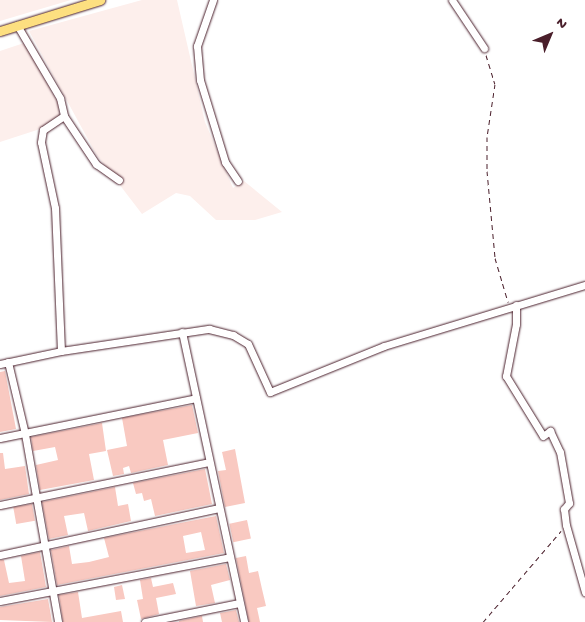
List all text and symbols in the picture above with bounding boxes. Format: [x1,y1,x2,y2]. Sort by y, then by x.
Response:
north arrow [525,10,575,60]
text: N [552,15,570,33]

